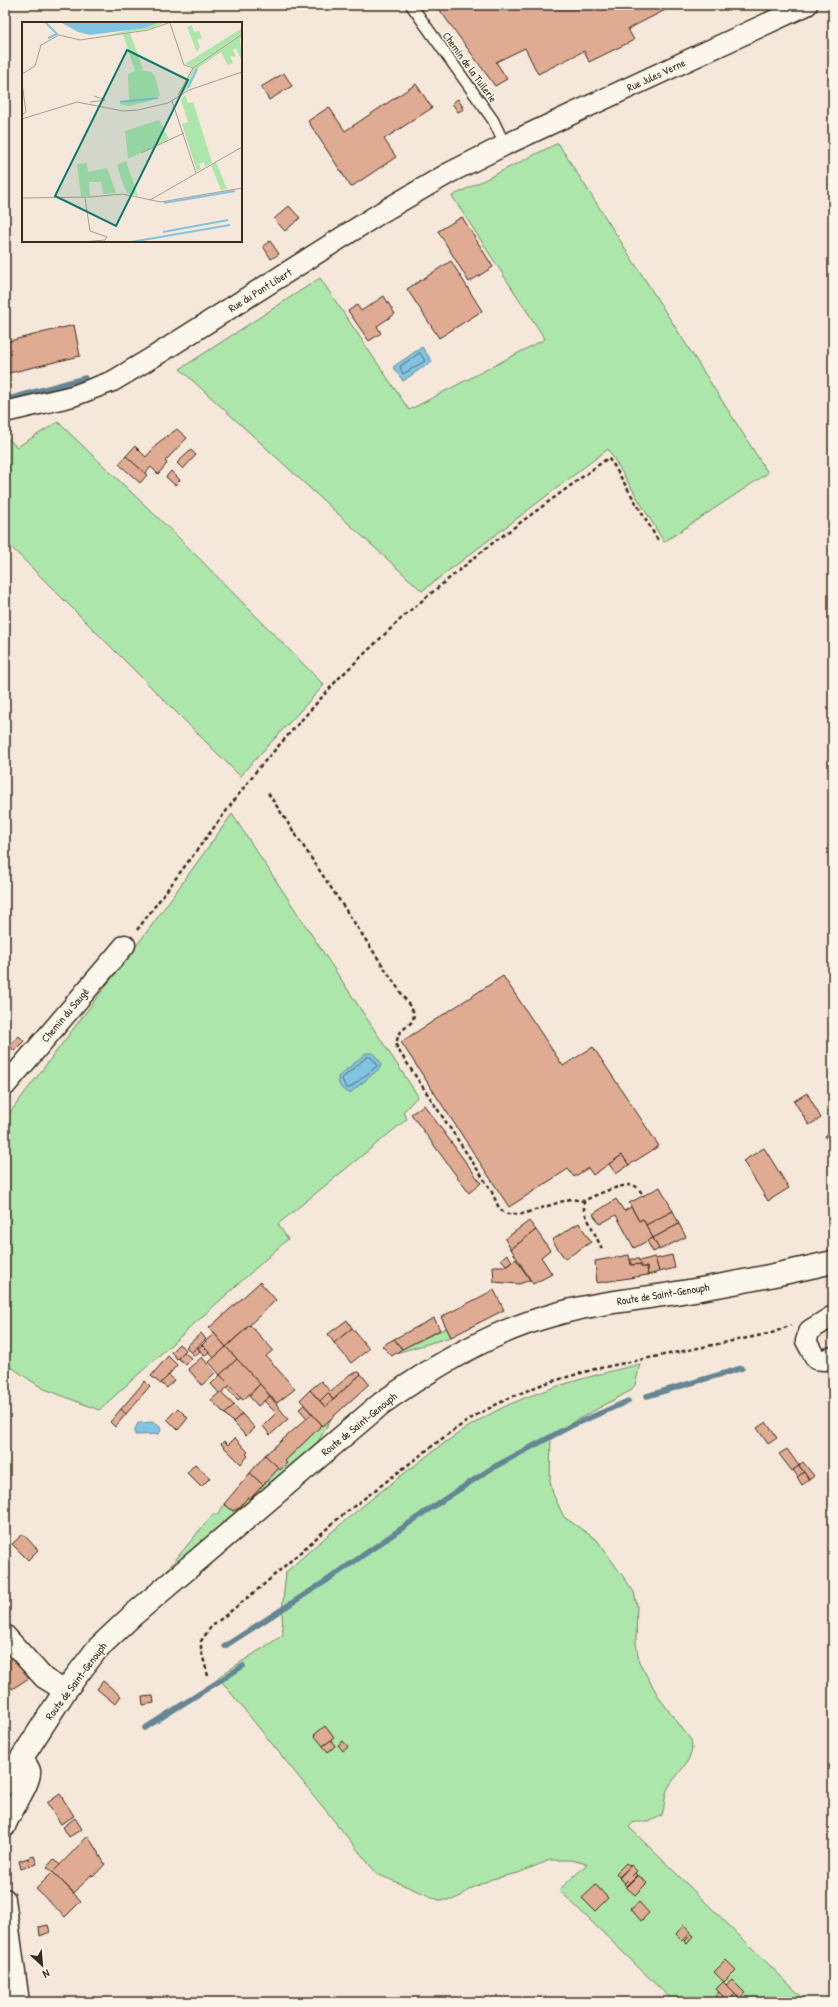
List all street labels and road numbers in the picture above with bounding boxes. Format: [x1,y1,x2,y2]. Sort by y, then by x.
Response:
street label: Chemin de la Tuilerie [440,29,501,106]
street label: Rue Jules Verne [624,55,688,95]
street label: Rue du Pont Libert [226,265,294,315]
street label: Chemin du Saugé [38,984,92,1045]
street label: Route de Saint-Genouph [616,1280,711,1308]
street label: Route de Saint-Genouph [318,1389,400,1459]
street label: Route de Saint-Genouph [42,1639,110,1723]

